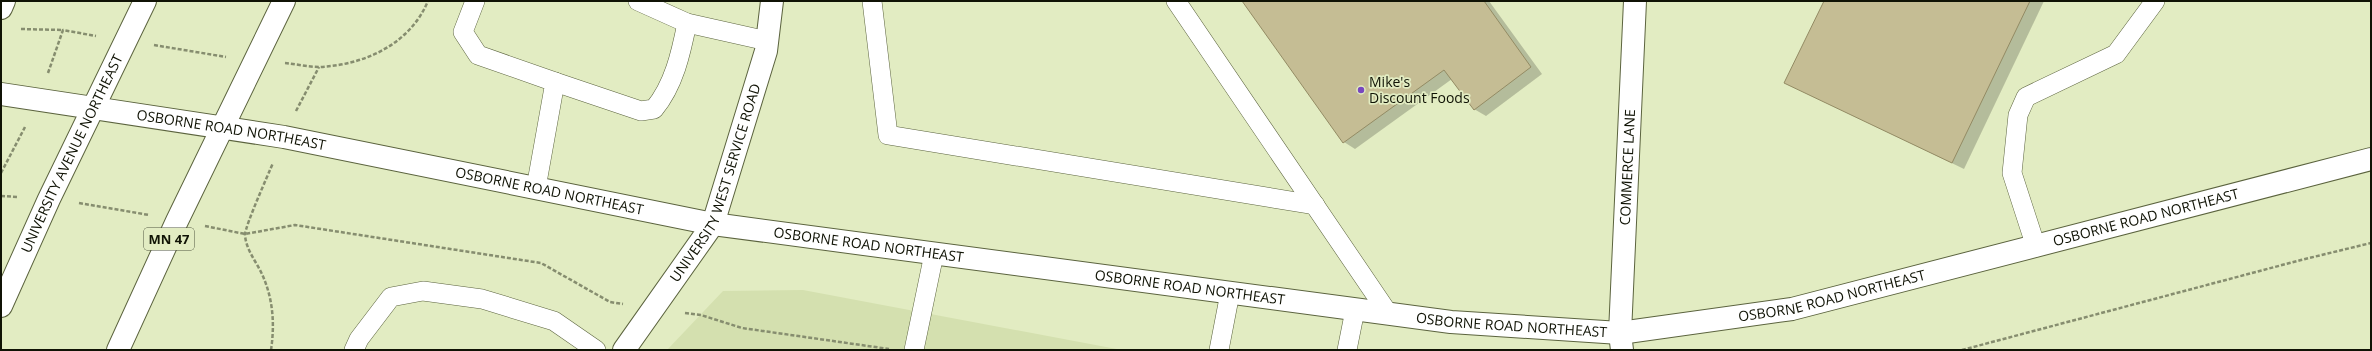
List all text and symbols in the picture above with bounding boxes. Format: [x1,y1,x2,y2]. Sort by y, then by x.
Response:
street label: UNIVERSITY AVENUE NORTHEAST [16,51,127,256]
place label: Mike's Discount Foods [1369,72,1470,107]
street label: UNIVERSITY WEST SERVICE ROAD [665,81,764,285]
marker: Mike's Discount Foods [1356,85,1366,95]
street label: OSBORNE ROAD NORTHEAST [135,105,328,154]
street label: COMMERCE LANE [1615,109,1639,226]
street label: OSBORNE ROAD NORTHEAST [454,162,645,219]
street label: OSBORNE ROAD NORTHEAST [2051,184,2241,250]
street label: OSBORNE ROAD NORTHEAST [773,222,965,266]
road number: MN 47 [144,228,194,250]
street label: OSBORNE ROAD NORTHEAST [1094,265,1286,309]
street label: OSBORNE ROAD NORTHEAST [1737,265,1927,325]
street label: OSBORNE ROAD NORTHEAST [1415,307,1608,341]

